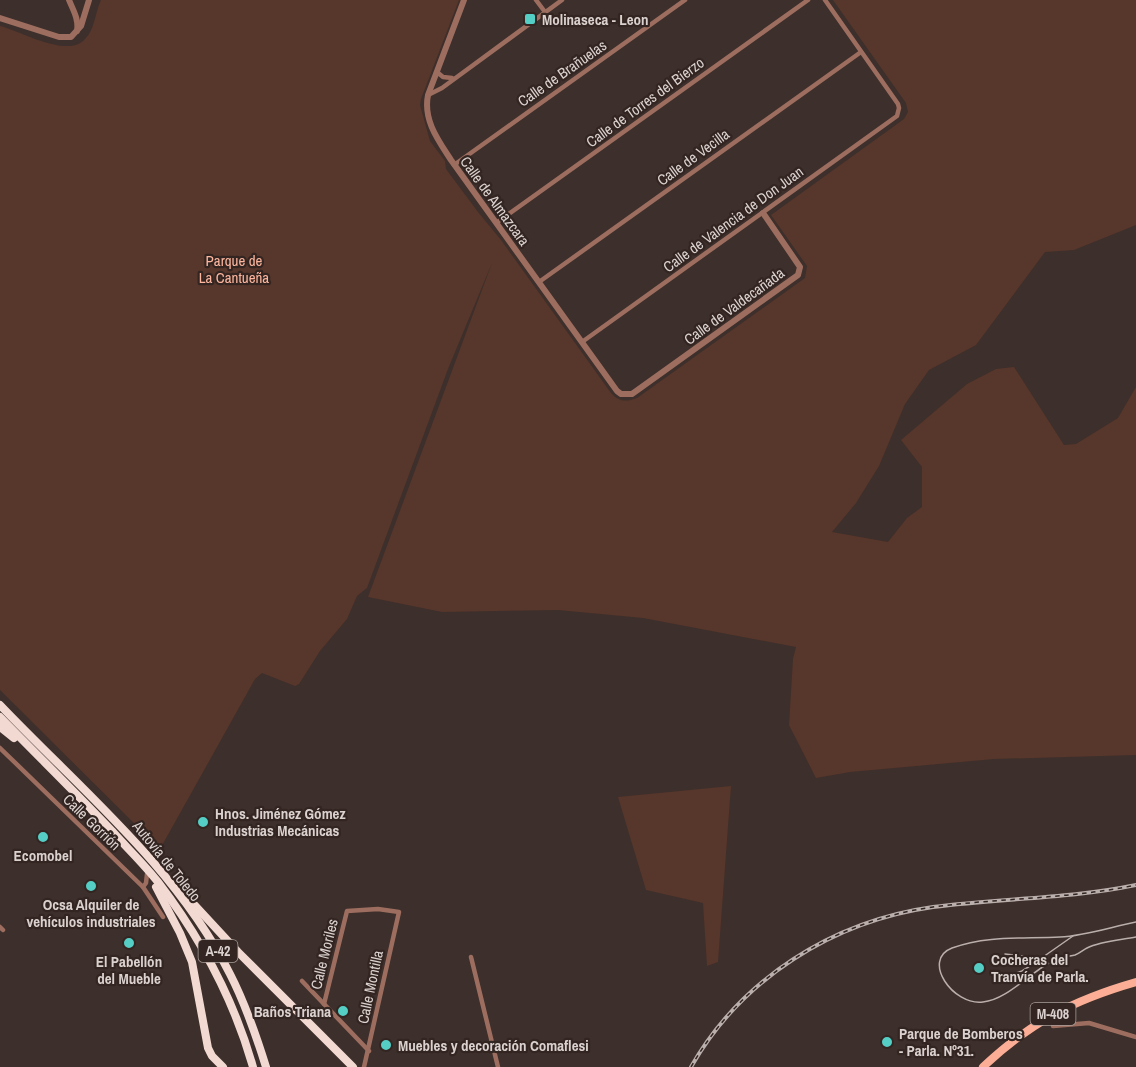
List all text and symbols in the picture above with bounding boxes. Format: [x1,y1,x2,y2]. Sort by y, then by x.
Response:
place label: Molinaseca - Leon [542,9,649,30]
marker: Molinaseca - Leon [523,12,537,26]
street label: Calle de Brañuelas [513,35,611,111]
street label: Calle de Torres del Bierzo [582,52,708,152]
street label: Calle de Vecilla [653,123,734,190]
street label: Calle de Almazcara [455,152,535,250]
street label: Calle de Valencia de Don Juan [659,161,807,277]
park label: Parque de La Cantueña [199,250,269,288]
street label: Calle de Valdecañada [680,262,789,350]
street label: Calle Gorrión [58,789,126,855]
place label: Hnos. Jiménez Gómez Industrias Mecánicas [215,803,346,841]
street label: Autovía de Toledo [127,815,206,906]
marker: Hnos. Jiménez Gómez Industrias Mecánicas [196,815,210,829]
marker: Ecomobel [36,830,50,844]
place label: Ecomobel [14,845,72,866]
marker: Ocsa Alquiler de vehículos industriales [84,879,98,893]
place label: Ocsa Alquiler de vehículos industriales [26,894,156,932]
street label: Calle Moriles [305,917,343,991]
marker: El Pabellón del Mueble [122,936,136,950]
road number: A-42 [198,940,238,962]
street label: Calle Montilla [352,948,388,1026]
place label: Cocheras del Tranvía de Parla. [991,949,1089,987]
place label: El Pabellón del Mueble [96,951,162,989]
marker: Cocheras del Tranvía de Parla. [972,961,986,975]
place label: Baños Triana [254,1001,331,1022]
road number: M-408 [1030,1003,1076,1025]
marker: Baños Triana [336,1004,350,1018]
place label: Parque de Bomberos - Parla. Nº31. [899,1023,1023,1061]
place label: Muebles y decoración Comaflesi [398,1035,589,1056]
marker: Parque de Bomberos - Parla. Nº31. [880,1035,894,1049]
marker: Muebles y decoración Comaflesi [379,1038,393,1052]

